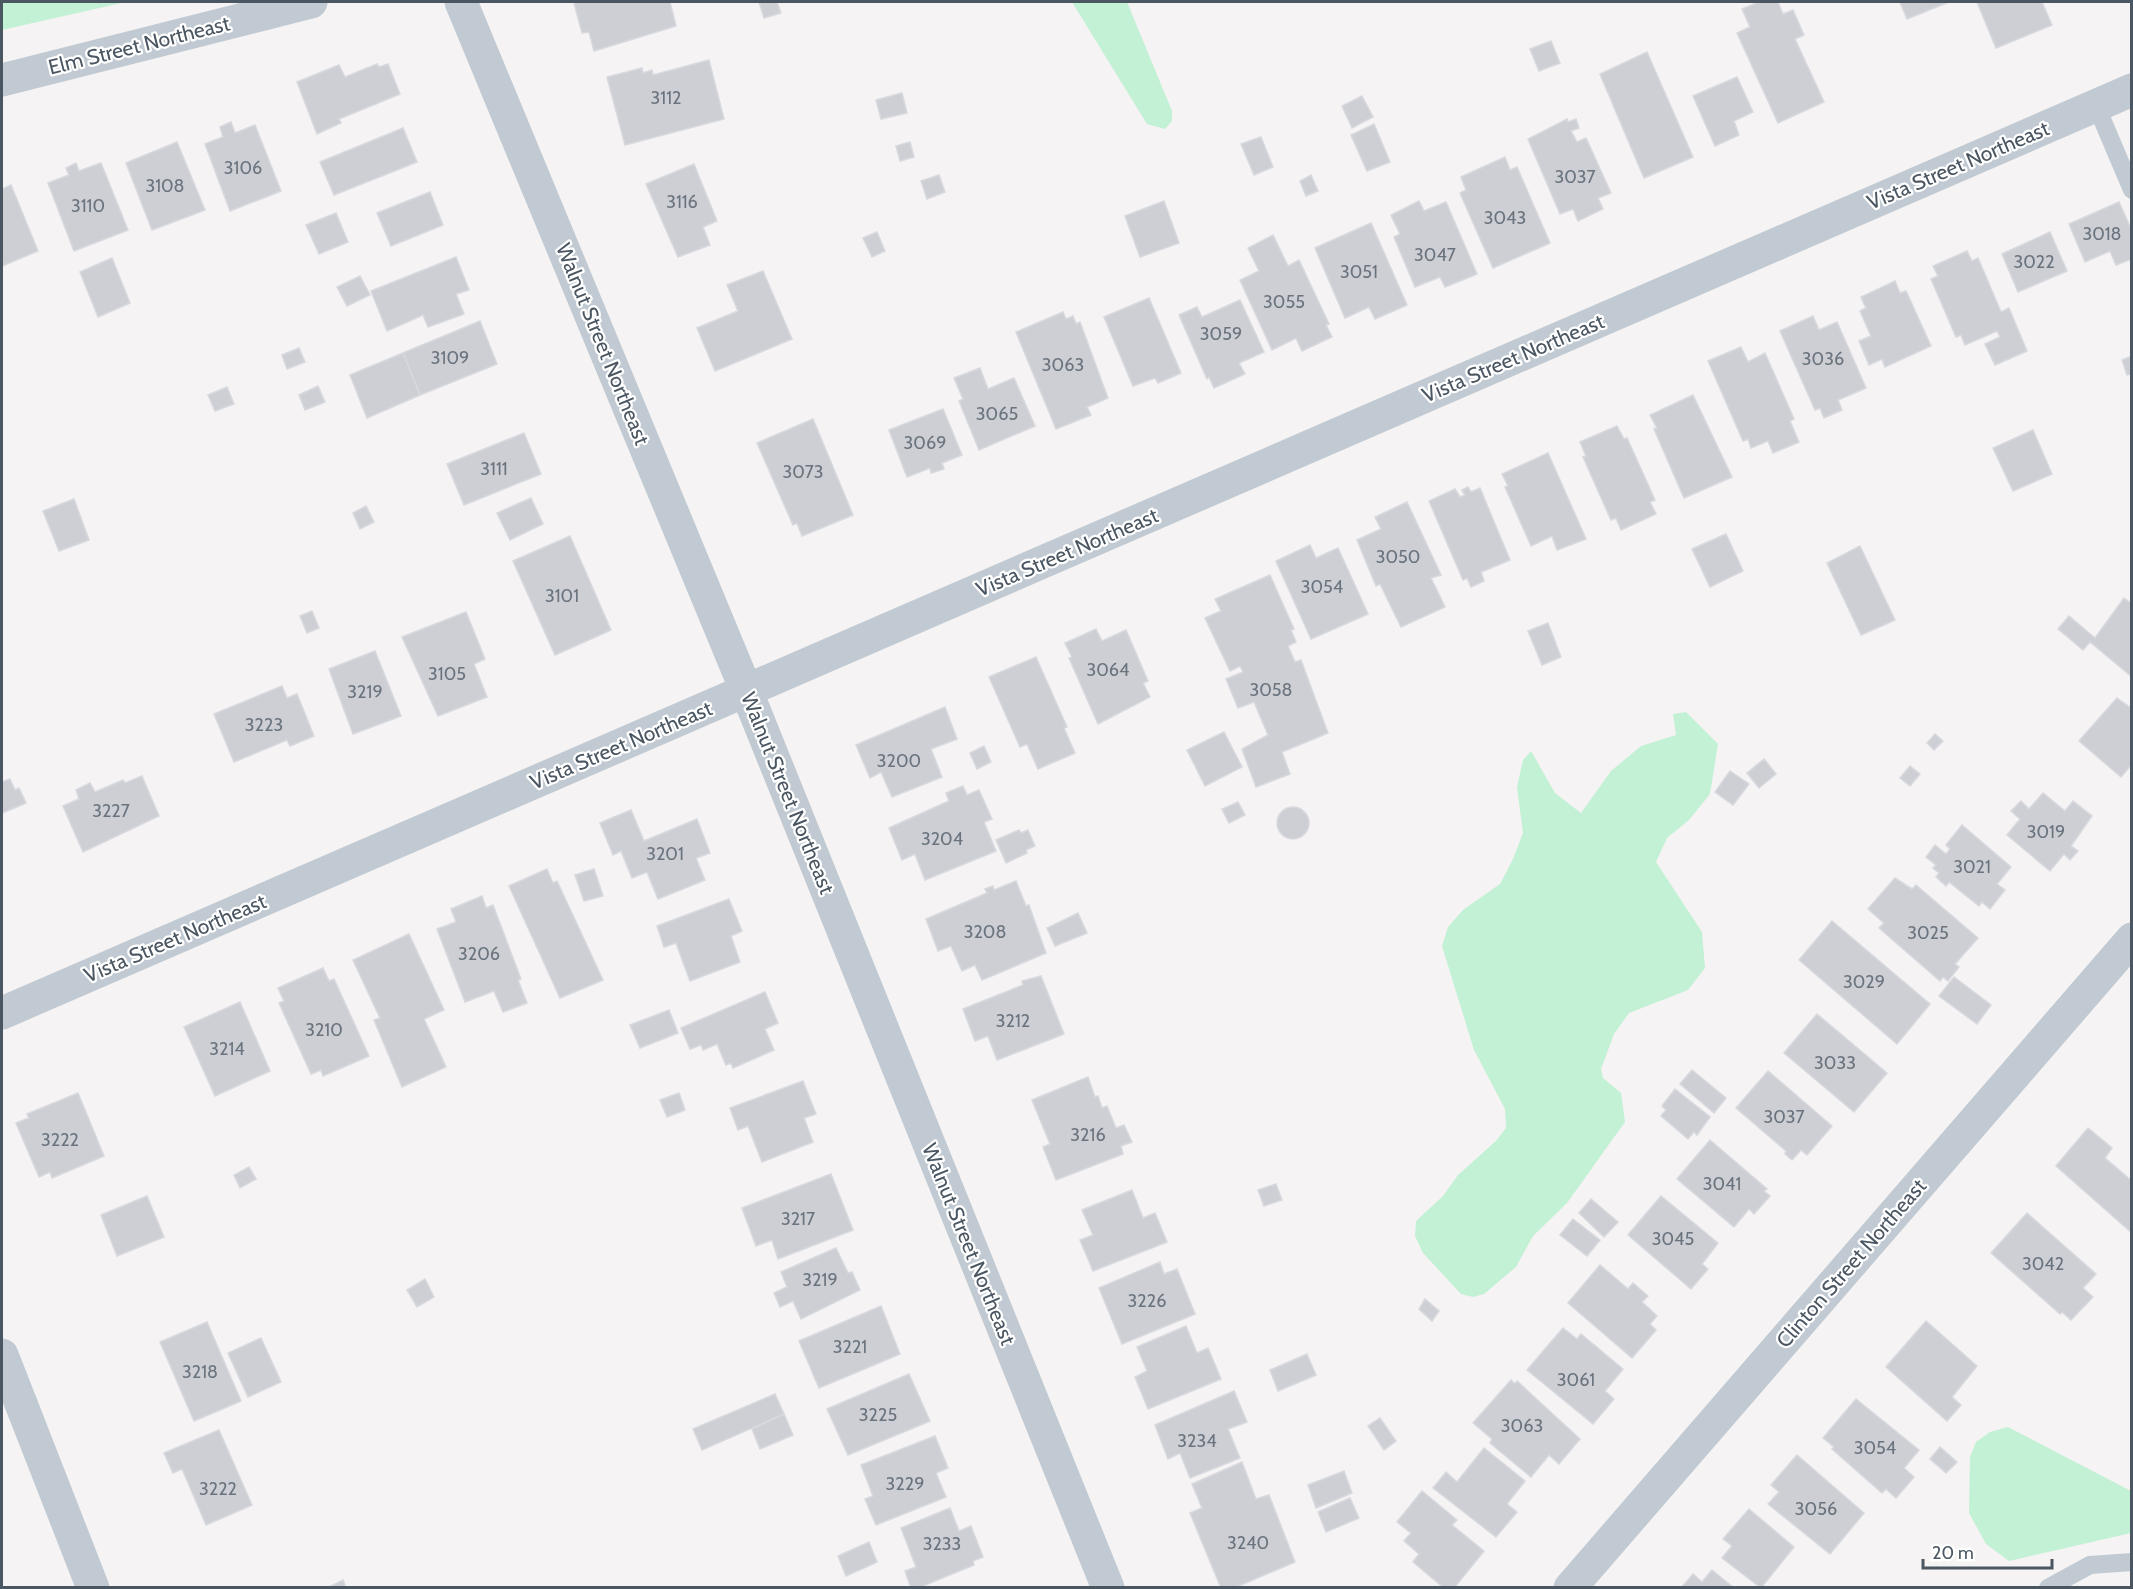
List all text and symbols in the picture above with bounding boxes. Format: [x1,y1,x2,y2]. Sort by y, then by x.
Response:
street label: Elm Street Northeast [46,10,232,80]
house number: 3112 [651,87,681,109]
street label: Vista Street Northeast [1863,115,2053,215]
house number: 3106 [224,157,262,179]
house number: 3037 [1554,166,1596,188]
house number: 3108 [145,175,185,197]
house number: 3116 [666,191,698,213]
house number: 3110 [71,195,105,217]
house number: 3043 [1484,207,1526,229]
house number: 3018 [2082,223,2122,245]
street label: Walnut Street Northeast [551,240,655,448]
house number: 3047 [1414,244,1456,266]
house number: 3022 [2013,251,2055,273]
house number: 3051 [1340,261,1378,283]
house number: 3055 [1263,291,1305,313]
street label: Vista Street Northeast [1418,308,1608,408]
house number: 3059 [1200,323,1242,345]
house number: 3109 [431,347,469,369]
house number: 3036 [1802,348,1844,370]
house number: 3063 [1042,354,1084,376]
house number: 3065 [976,403,1018,425]
house number: 3069 [904,432,946,454]
house number: 3111 [480,458,508,480]
house number: 3073 [783,461,823,483]
street label: Vista Street Northeast [972,502,1162,602]
house number: 3050 [1376,546,1420,568]
house number: 3054 [1301,576,1343,598]
house number: 3101 [545,585,579,607]
house number: 3064 [1087,659,1129,681]
house number: 3105 [428,663,466,685]
house number: 3058 [1250,679,1292,701]
house number: 3219 [347,681,383,703]
street label: Walnut Street Northeast [736,689,840,897]
street label: Vista Street Northeast [526,695,716,795]
house number: 3223 [245,714,283,736]
house number: 3200 [877,750,921,772]
house number: 3227 [92,800,130,822]
house number: 3019 [2027,821,2065,843]
house number: 3204 [921,828,963,850]
house number: 3201 [646,843,684,865]
house number: 3021 [1953,856,1991,878]
street label: Vista Street Northeast [80,888,270,988]
house number: 3208 [964,921,1006,943]
house number: 3025 [1907,922,1949,944]
house number: 3206 [458,943,500,965]
house number: 3029 [1843,971,1885,993]
house number: 3212 [996,1010,1030,1032]
house number: 3210 [305,1019,343,1041]
house number: 3214 [209,1038,245,1060]
house number: 3033 [1814,1052,1856,1074]
house number: 3037 [1763,1106,1805,1128]
house number: 3216 [1070,1124,1106,1146]
house number: 3222 [41,1129,79,1151]
street label: Walnut Street Northeast [917,1140,1021,1348]
house number: 3041 [1703,1173,1741,1195]
street label: Clinton Street Northeast [1771,1174,1931,1352]
house number: 3217 [781,1208,815,1230]
house number: 3045 [1652,1228,1694,1250]
house number: 3042 [2022,1253,2064,1275]
house number: 3219 [802,1269,838,1291]
house number: 3226 [1128,1290,1166,1312]
house number: 3221 [833,1336,867,1358]
house number: 3218 [182,1361,218,1383]
house number: 3061 [1557,1369,1595,1391]
house number: 3225 [859,1404,897,1426]
house number: 3063 [1501,1415,1543,1437]
house number: 3234 [1177,1430,1217,1452]
house number: 3054 [1854,1437,1896,1459]
house number: 3229 [886,1473,924,1495]
house number: 3222 [199,1478,237,1500]
house number: 3056 [1795,1498,1837,1520]
house number: 3240 [1227,1532,1269,1554]
scale bar [1923,1532,2052,1570]
house number: 3233 [923,1533,961,1555]
text: 20 m [1932,1542,1974,1564]

